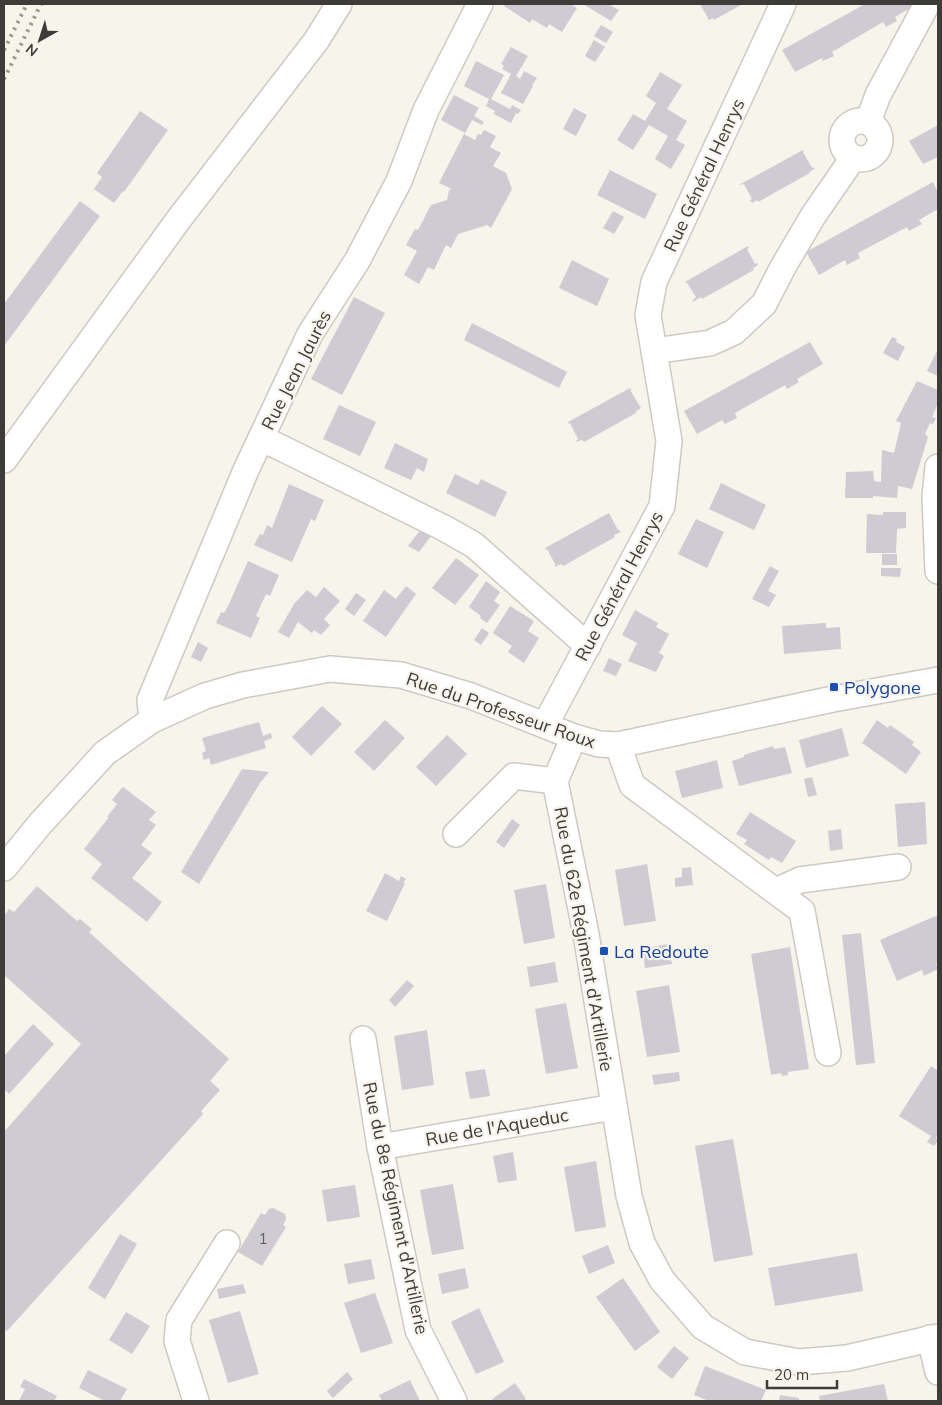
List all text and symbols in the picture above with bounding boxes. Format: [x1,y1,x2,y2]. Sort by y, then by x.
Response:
north arrow [15,15,65,65]
text: N [22,40,42,60]
street label: Rue Général Henrys [658,95,750,255]
street label: Rue Jean Jaurès [256,306,336,434]
street label: Rue Général Henrys [570,507,668,665]
street label: Rue du Professeur Roux [403,667,599,753]
place label: Polygone [844,676,921,699]
marker: Polygone [828,681,840,693]
street label: Rue du 62e Régiment d'Artillerie [549,805,619,1073]
place label: La Redoute [614,940,709,963]
marker: La Redoute [598,945,610,957]
street label: Rue du 8e Régiment d'Artillerie [358,1080,434,1336]
street label: Rue de l'Aqueduc [424,1103,571,1151]
house number: 1 [258,1229,268,1248]
scale bar [767,1358,837,1390]
text: 20 m [774,1365,809,1384]

